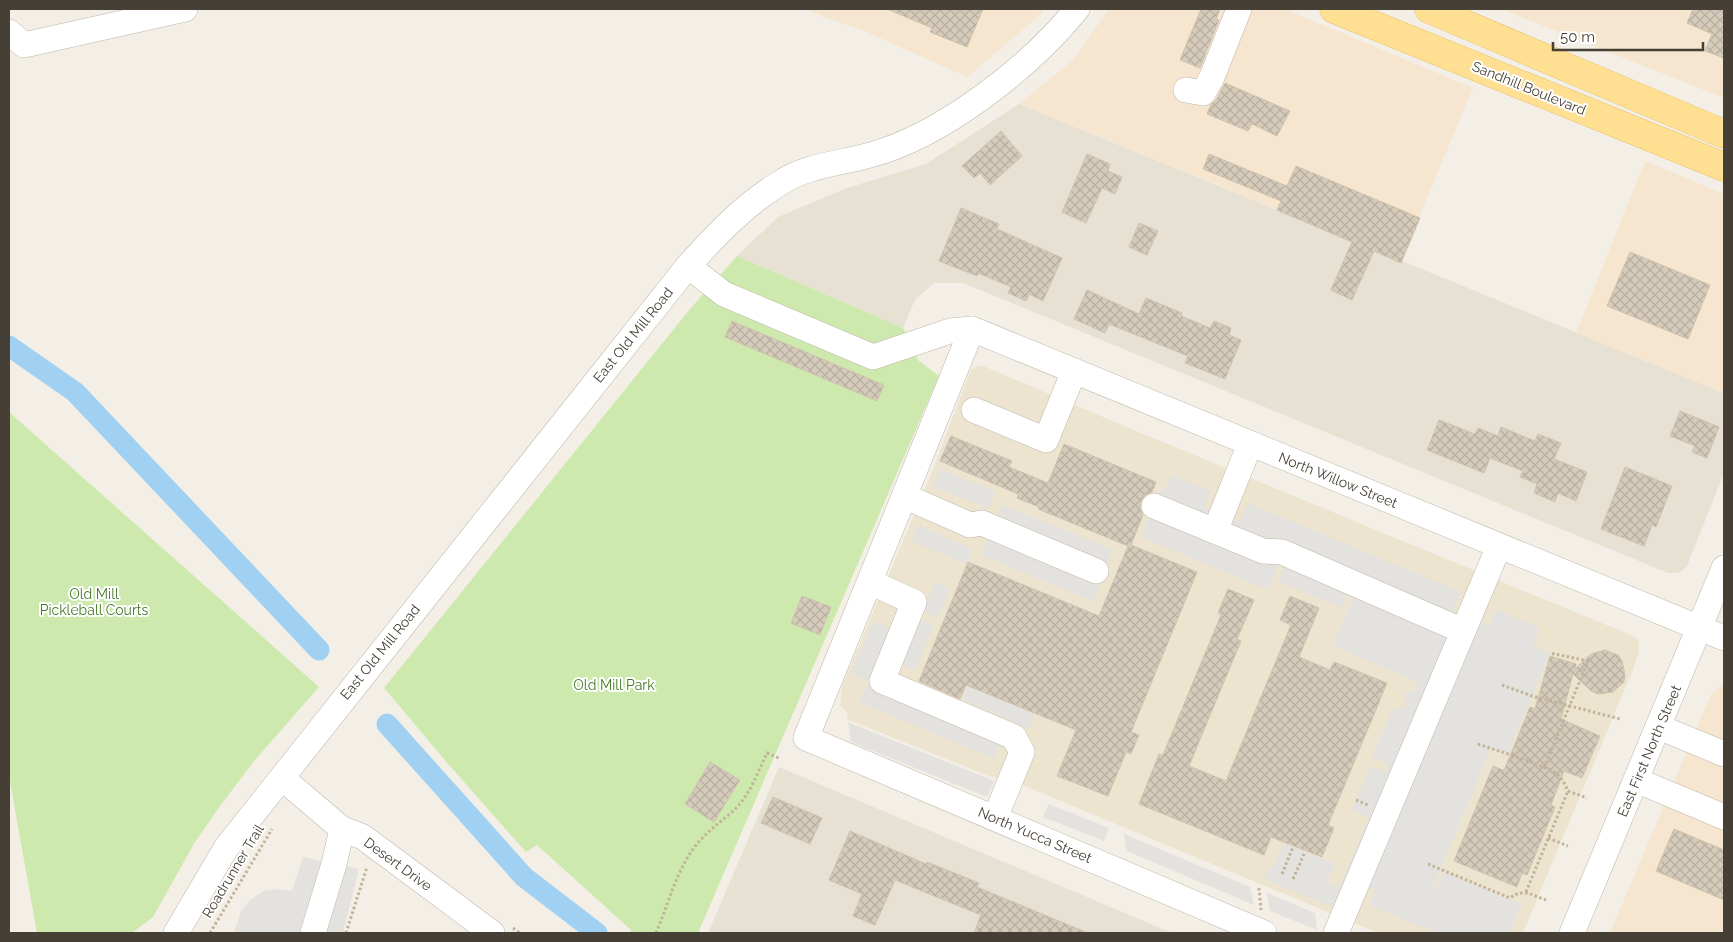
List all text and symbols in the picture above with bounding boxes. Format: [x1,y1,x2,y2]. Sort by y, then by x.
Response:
scale bar [1553,20,1703,52]
text: 50 m [1560,28,1595,46]
street label: Sandhill Boulevard [1470,58,1588,118]
street label: East Old Mill Road [590,284,676,386]
street label: North Willow Street [1276,449,1400,511]
park label: Old Mill Pickleball Courts [40,586,149,618]
street label: East Old Mill Road [337,601,423,703]
park label: Old Mill Park [573,677,655,693]
street label: East First North Street [1614,682,1684,819]
street label: North Yucca Street [976,804,1094,866]
street label: Roadrunner Trail [199,821,267,920]
street label: Desert Drive [361,834,435,894]

